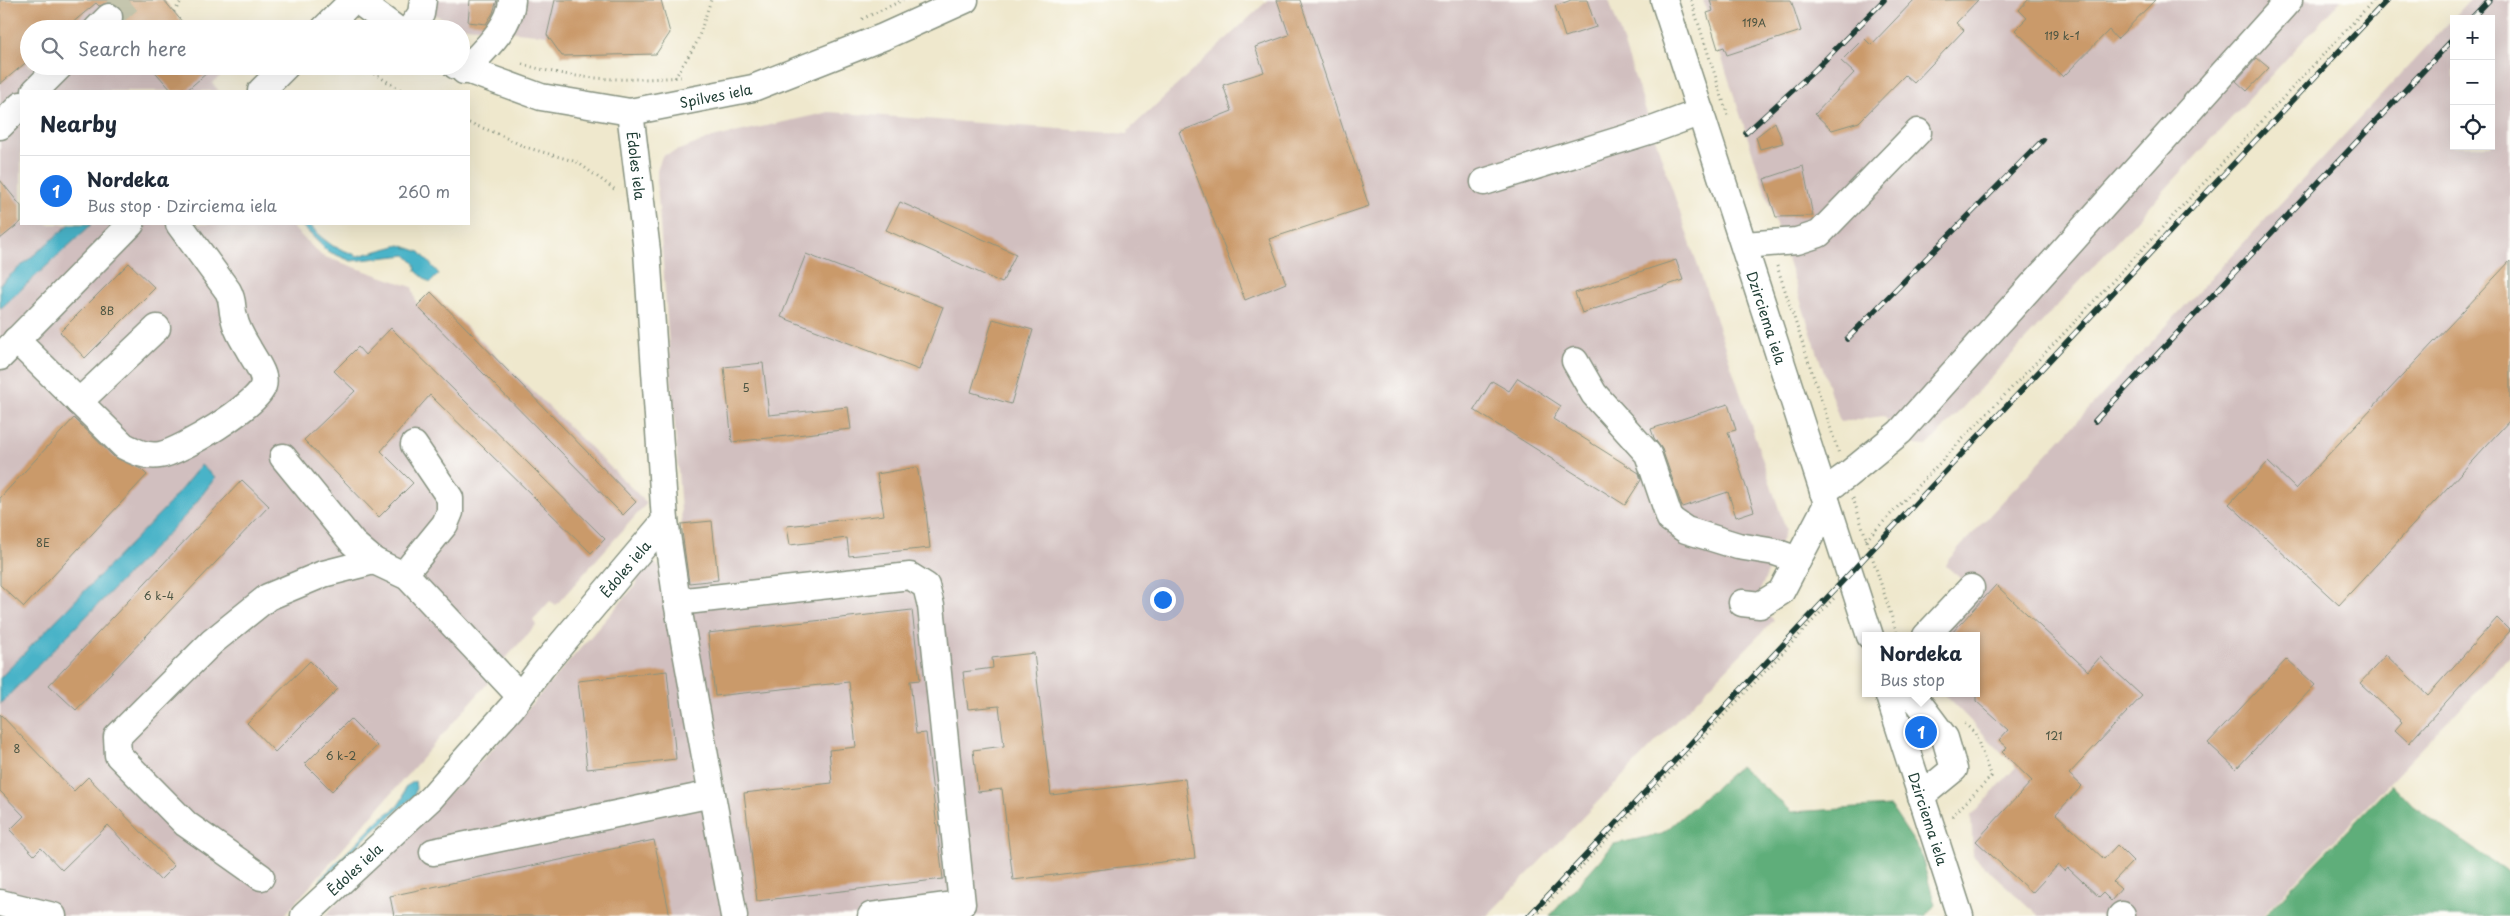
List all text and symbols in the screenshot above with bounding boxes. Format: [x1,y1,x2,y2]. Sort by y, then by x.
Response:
house number: 119A [1742,14,1766,31]
map controls [2450,15,2495,150]
button: + [2450,15,2495,60]
search box [20,20,470,75]
house number: 119 k-1 [2044,27,2080,44]
icon: search [38,34,66,62]
text: Search here [78,34,187,62]
button: − [2450,60,2495,105]
street label: Spilves iela [678,78,754,113]
button: locate [2450,105,2495,150]
text: Nearby [40,107,117,139]
street label: Ēdoles iela [622,130,651,201]
text: Nordeka [87,165,169,193]
text: 1 [52,179,60,203]
text: 260 m [398,179,450,203]
text: Bus stop · Dzirciema iela [87,193,277,217]
street label: Dzirciema iela [1742,268,1792,367]
house number: 8B [100,302,114,319]
house number: 5 [742,379,750,396]
house number: 8E [36,534,50,551]
street label: Ēdoles iela [595,535,655,602]
house number: 6 k-4 [144,587,174,604]
your location [1150,587,1176,613]
popup [1862,632,1980,697]
text: Nordeka [1880,639,1962,667]
text: Bus stop [1880,667,1945,691]
pin: 1 [1905,713,1937,751]
house number: 121 [2046,727,2062,744]
house number: 8 [14,740,21,757]
house number: 6 k-2 [326,747,356,764]
street label: Dzirciema iela [1904,769,1954,868]
street label: Ēdoles iela [322,838,387,900]

